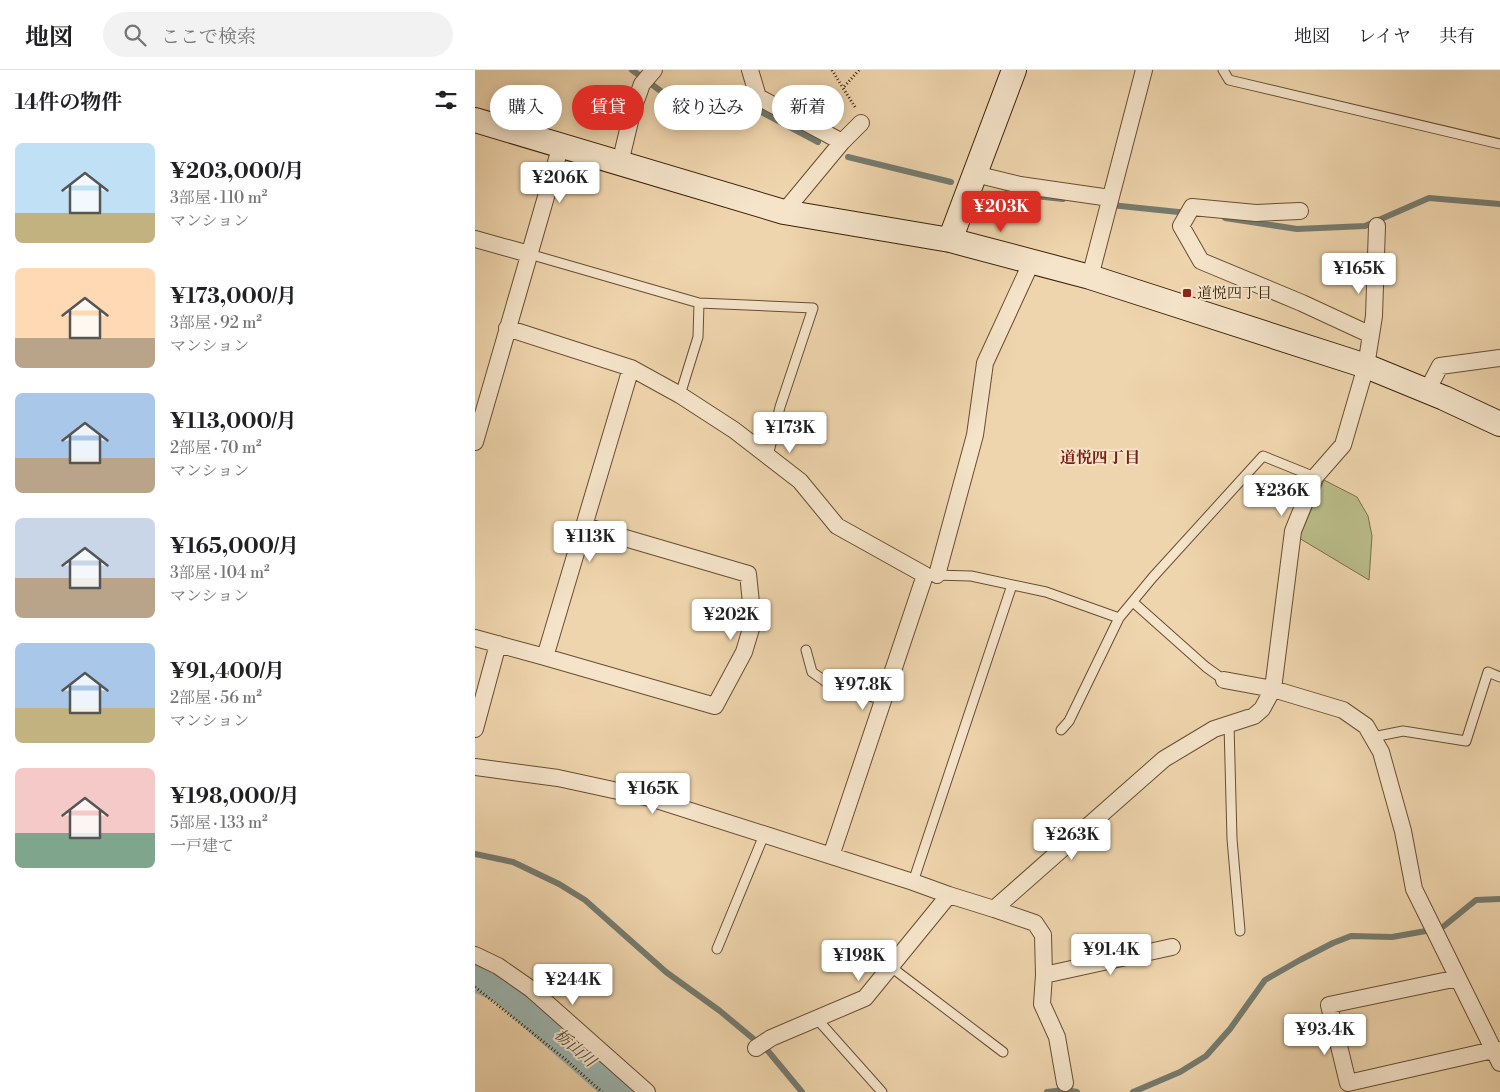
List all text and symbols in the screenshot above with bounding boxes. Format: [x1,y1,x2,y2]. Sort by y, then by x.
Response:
search box [103,12,453,57]
icon: search [121,21,149,49]
text: 地図 [25,23,73,53]
text: ここで検索 [161,25,256,49]
text: 地図 [1294,25,1330,48]
text: レイヤ [1358,25,1411,48]
text: 共有 [1439,25,1475,48]
chip: 購入 [490,85,562,130]
chip: 賃貸 [572,85,644,130]
chip: 絞り込み [654,85,762,130]
chip: 新着 [772,85,844,130]
icon: filters [432,86,460,114]
text: 14件の物件 [15,90,122,116]
text: ¥203,000/月 [170,159,304,185]
pin: ¥206K [525,162,595,204]
icon: home [55,163,115,223]
text: ¥206K [532,168,588,188]
text: 3部屋 · 110 m² [170,188,267,208]
pin: ¥203K [966,190,1036,233]
text: ¥203K [973,197,1029,217]
text: マンション [170,211,249,231]
pin: ¥165K [1324,252,1394,295]
text: ¥165K [1333,259,1385,279]
text: ¥173,000/月 [170,284,297,310]
place label: 道悦四丁目 [1197,284,1272,303]
marker: 道悦四丁目 [1181,287,1193,299]
icon: home [55,288,115,348]
text: 3部屋 · 92 m² [170,313,262,333]
text: マンション [170,336,249,356]
text: ¥113,000/月 [170,409,297,435]
pin: ¥173K [755,412,825,454]
icon: home [55,413,115,473]
text: ¥173K [765,418,815,438]
text: 2部屋 · 70 m² [170,438,262,458]
district label: 道悦四丁目 [1060,448,1140,468]
text: マンション [170,461,249,481]
pin: ¥236K [1247,474,1317,517]
text: ¥236K [1255,481,1309,501]
pin: ¥113K [555,520,625,563]
text: ¥113K [565,527,615,547]
text: ¥165,000/月 [170,534,299,560]
icon: home [55,538,115,598]
text: 3部屋 · 104 m² [170,563,270,583]
text: マンション [170,586,249,606]
pin: ¥202K [696,598,766,641]
text: ¥202K [703,605,759,625]
text: ¥91,400/月 [170,659,285,685]
icon: home [55,663,115,723]
pin: ¥97.8K [822,668,904,711]
text: ¥97.8K [834,675,892,695]
text: 2部屋 · 56 m² [170,688,262,708]
text: マンション [170,711,249,731]
pin: ¥165K [618,772,688,815]
text: ¥165K [627,779,679,799]
text: ¥198,000/月 [170,784,300,810]
icon: home [55,788,115,848]
text: 5部屋 · 133 m² [170,813,268,833]
pin: ¥263K [1037,818,1107,861]
text: ¥263K [1045,825,1099,845]
text: 一戸建て [170,836,234,856]
pin: ¥91.4K [1070,934,1152,976]
pin: ¥198K [824,940,894,982]
text: ¥91.4K [1082,940,1140,960]
text: ¥198K [833,946,885,966]
pin: ¥244K [538,964,608,1006]
text: ¥244K [544,970,602,990]
pin: ¥93.4K [1284,1014,1366,1056]
text: ¥93.4K [1295,1020,1355,1040]
water label: 栃山川 [550,1025,601,1073]

